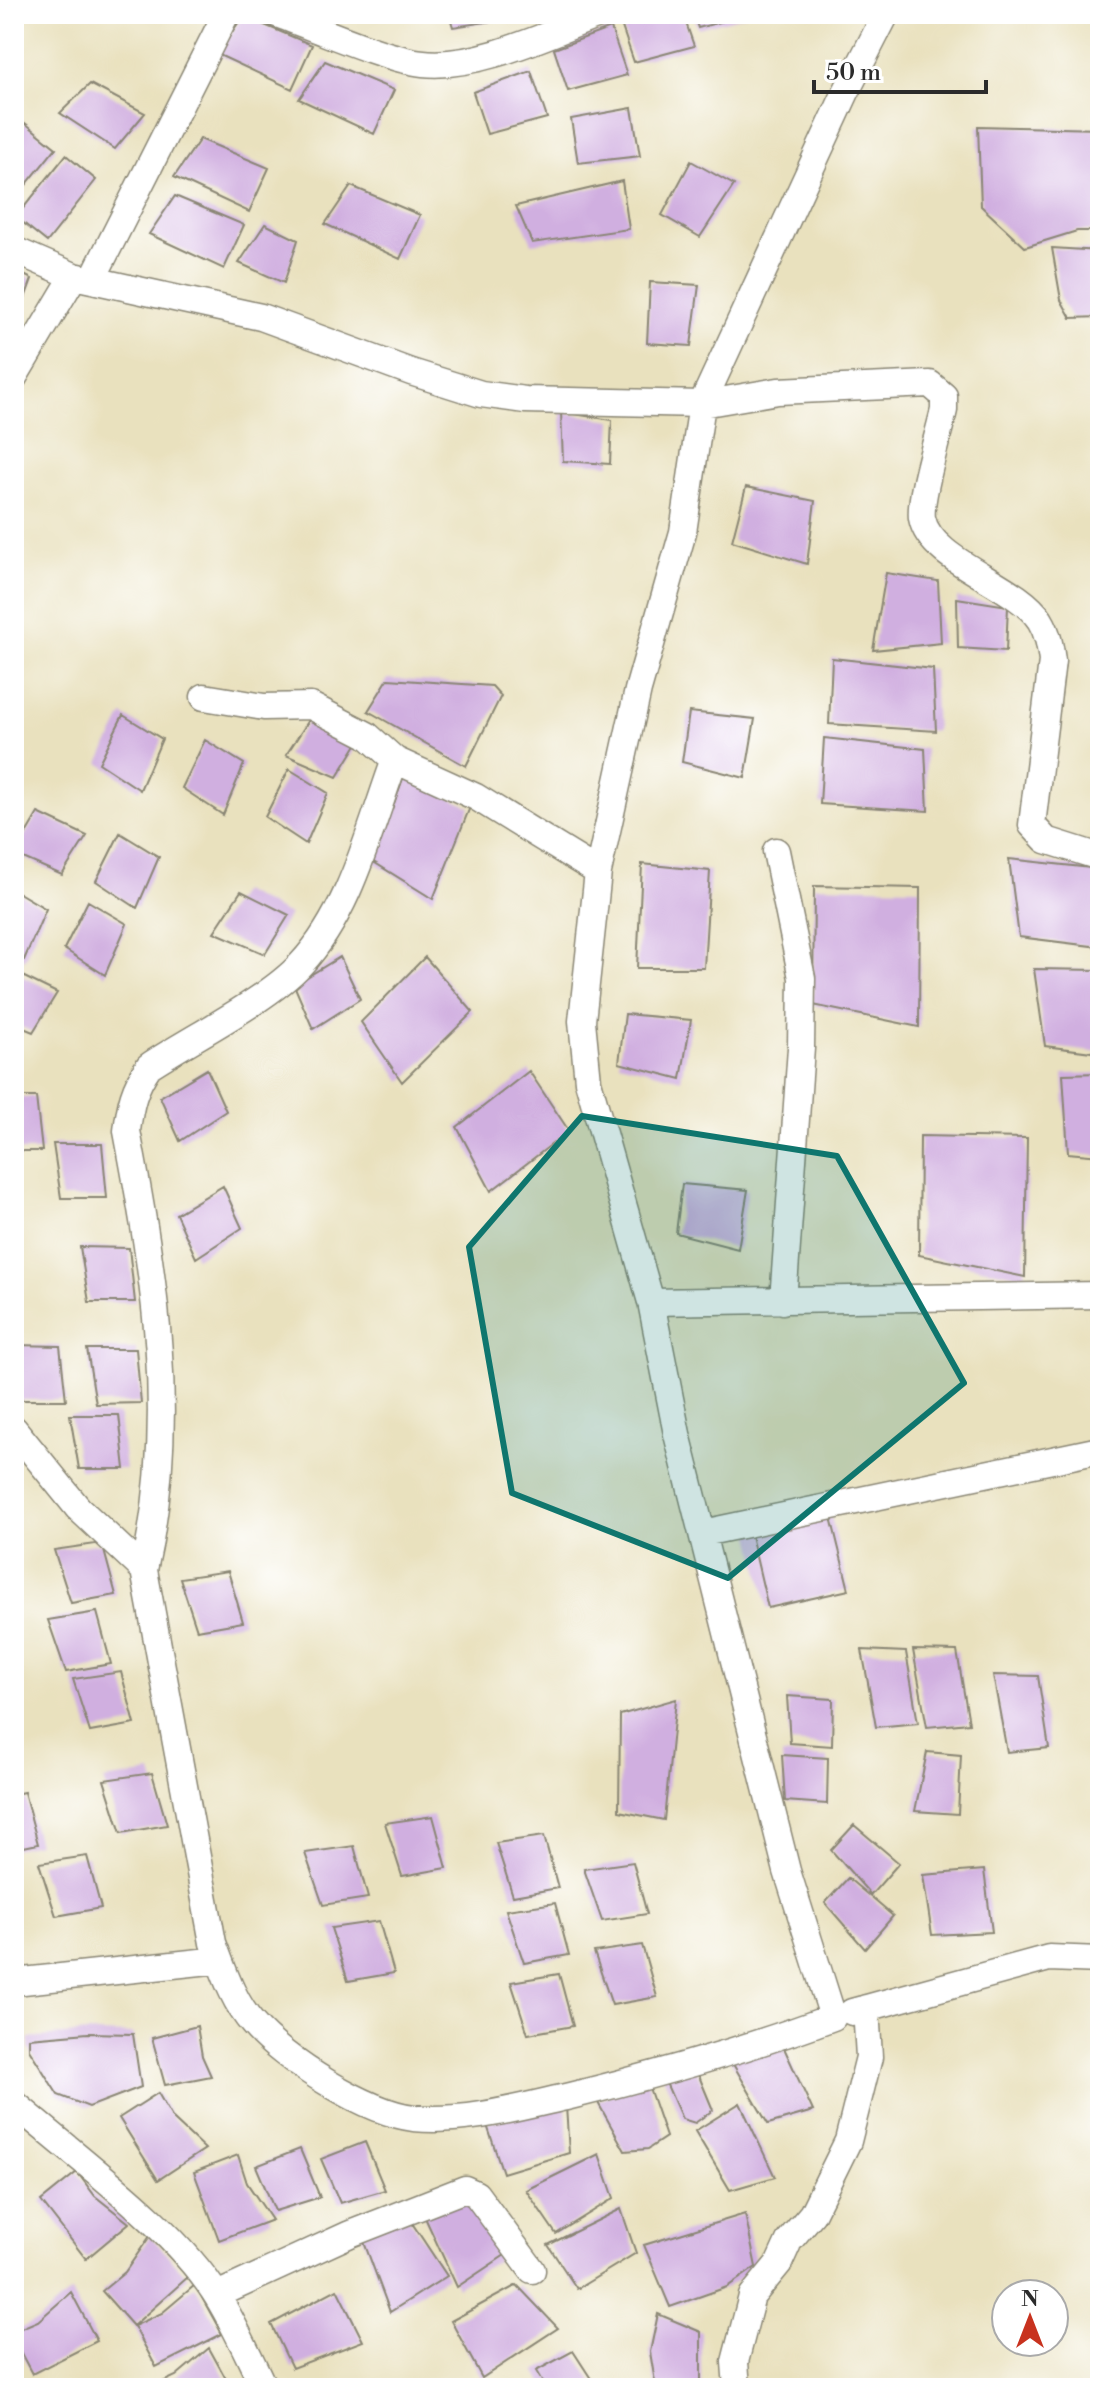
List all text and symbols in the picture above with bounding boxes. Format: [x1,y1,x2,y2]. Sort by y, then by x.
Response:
scale bar [814,44,986,94]
text: 50 m [826,58,881,88]
north arrow [990,2278,1070,2358]
text: N [1021,2286,1039,2313]

